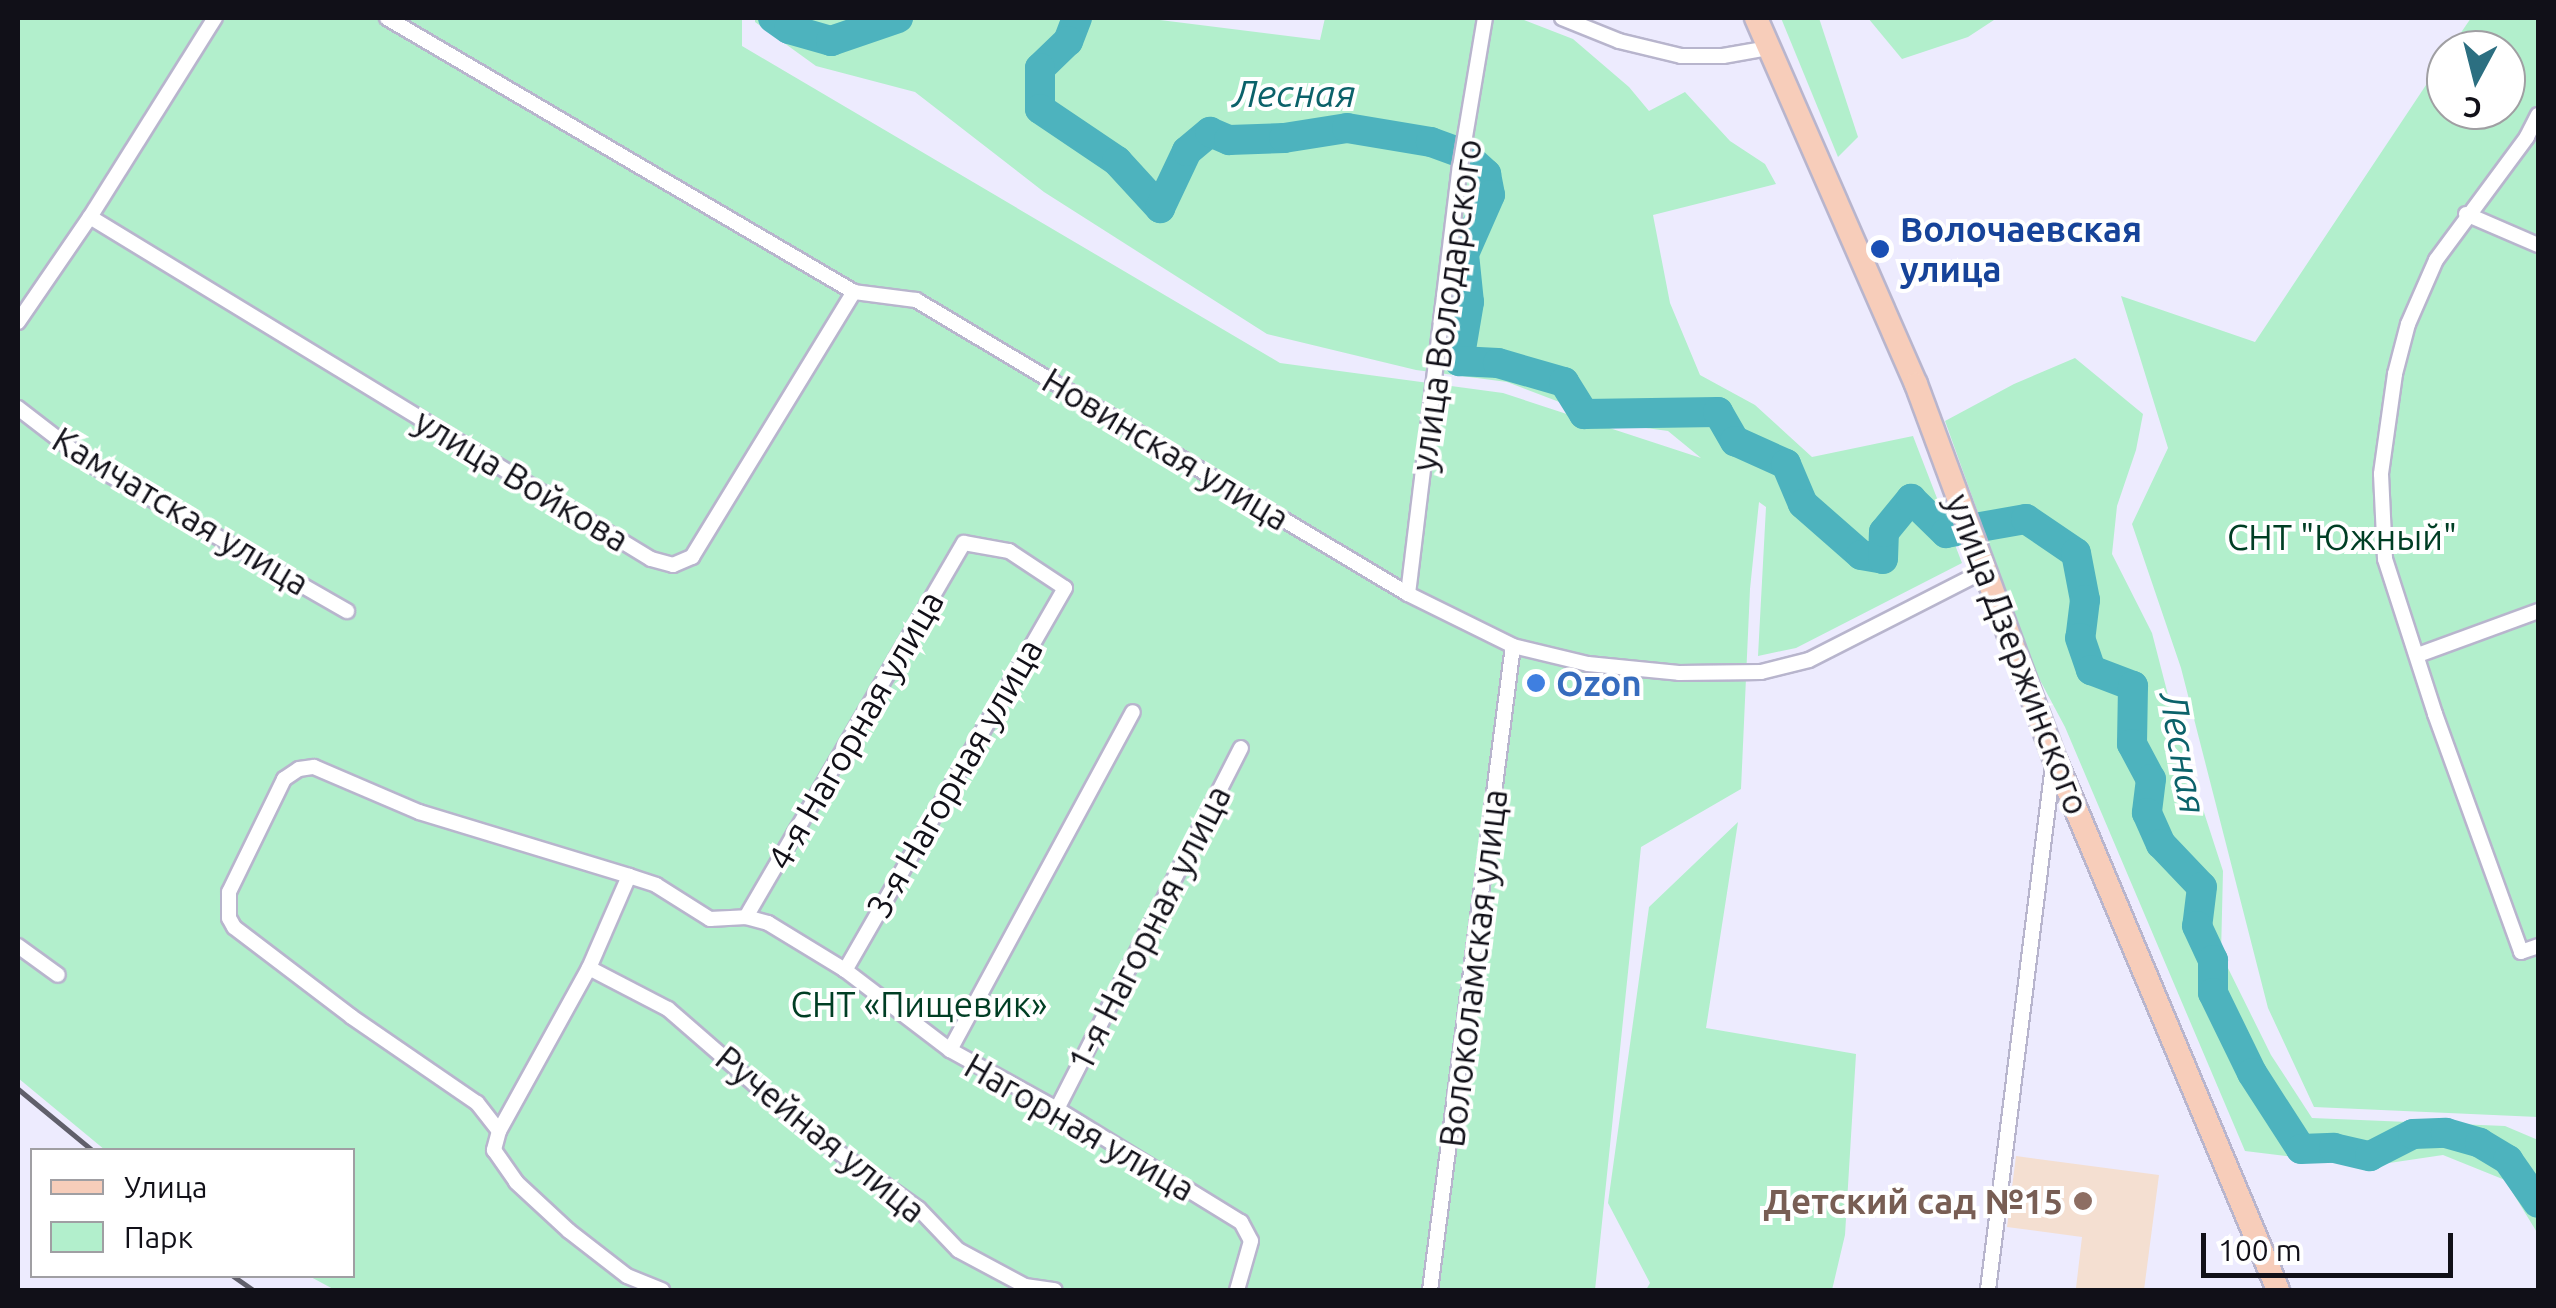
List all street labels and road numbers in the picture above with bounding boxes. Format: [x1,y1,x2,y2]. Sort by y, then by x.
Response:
street label: улица Володарского [1402,136,1490,474]
street label: Новинская улица [1035,359,1297,539]
street label: улица Войкова [407,400,637,560]
street label: Камчатская улица [45,418,317,604]
street label: улица Дзержинского [1937,488,2099,820]
street label: 4-я Нагорная улица [758,583,952,877]
street label: 3-я Нагорная улица [857,631,1051,925]
street label: 1-я Нагорная улица [1059,778,1239,1078]
street label: Волоколамская улица [1430,787,1516,1149]
street label: Ручейная улица [708,1037,934,1231]
street label: Нагорная улица [958,1044,1202,1210]

